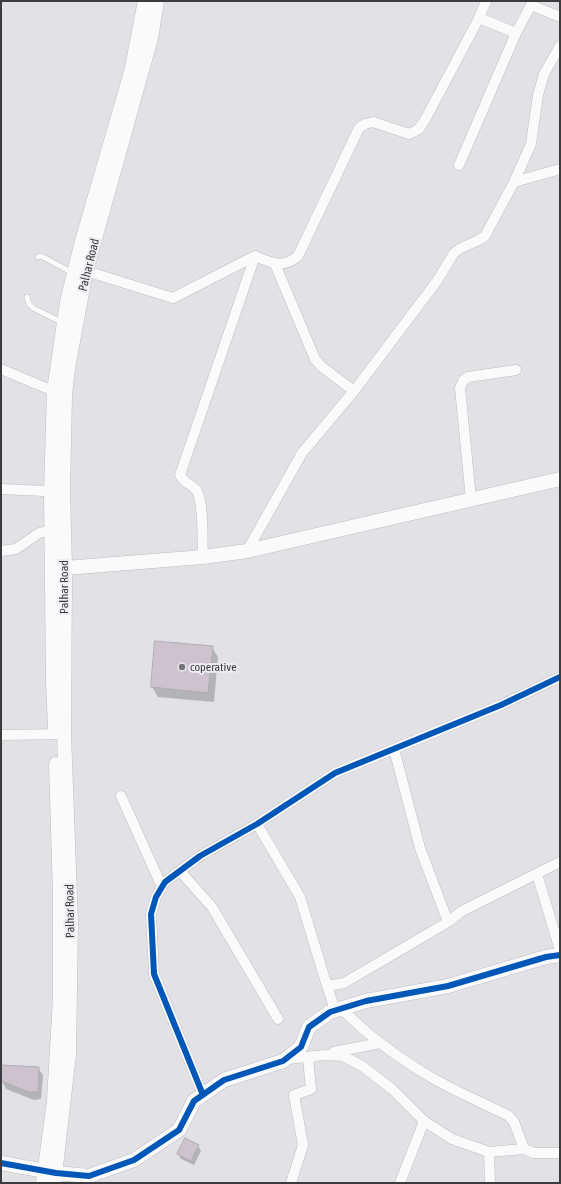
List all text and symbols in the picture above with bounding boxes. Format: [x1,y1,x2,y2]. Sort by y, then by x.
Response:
street label: Palhar Road [75,237,103,293]
street label: Palhar Road [57,560,71,614]
place label: coperative [190,660,237,674]
marker: coperative [177,662,187,672]
street label: Palhar Road [62,884,78,938]

